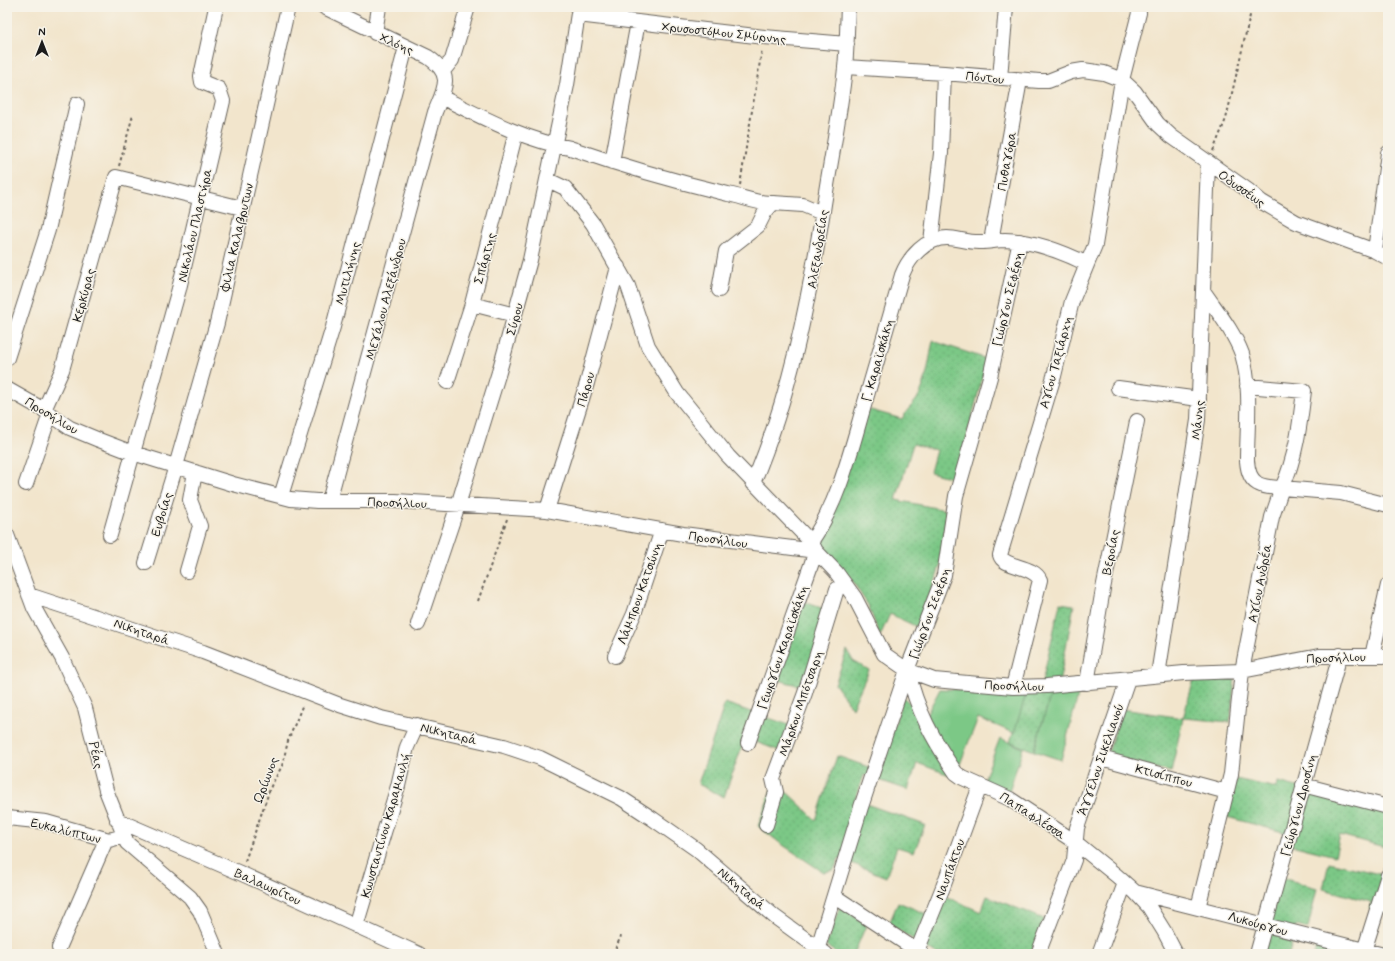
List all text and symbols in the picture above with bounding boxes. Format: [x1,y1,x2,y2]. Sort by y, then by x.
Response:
street label: Χρυσοστόμου Σμύρνης [661,18,787,49]
north arrow [22,22,62,62]
text: N [38,26,46,40]
street label: Χλόης [377,29,416,59]
street label: Πόντου [965,68,1005,89]
street label: Πυθαγόρα [994,130,1021,192]
street label: Νικολάου Πλαστήρα [174,167,217,284]
street label: Οδυσσέως [1214,167,1268,212]
street label: Φιλια Καλαβρυτων [217,181,258,294]
street label: Αλεξανδρείας [804,208,833,290]
street label: Σπάρτης [470,231,501,286]
street label: Μεγάλου Αλεξάνδρου [362,237,411,362]
street label: Μυτιλήνης [332,240,365,307]
street label: Γιώργου Σεφέρη [989,250,1028,348]
street label: Κερκύρας [69,266,100,324]
street label: Σύρου [503,301,528,338]
street label: Αγίου Ταξιάρχη [1036,314,1077,411]
street label: Γ. Καραϊσκάκη [858,317,898,404]
street label: Πάρου [573,370,600,409]
street label: Προσήλιου [21,394,81,439]
street label: Μάνης [1188,399,1209,441]
street label: Ευβοίας [148,490,177,539]
street label: Προσήλιου [367,494,427,513]
street label: Προσήλιου [687,528,748,553]
street label: Βεροίας [1099,528,1124,576]
street label: Λάμπρου Κατσώνη [614,540,667,647]
street label: Αγίου Ανδρέα [1244,542,1276,624]
street label: Γιώργου Σεφέρη [906,565,955,662]
street label: Γεωργίου Καραϊσκάκη [754,583,813,712]
street label: Νικηταρά [111,615,172,650]
street label: Μάρκου Μπότσαρη [775,648,828,759]
street label: Προσήλιου [1306,649,1366,668]
street label: Προσήλιου [984,677,1044,696]
street label: Άγγελου Σικελιανού [1074,701,1129,818]
street label: Νικηταρά [419,719,479,750]
street label: Ρέας [84,740,107,771]
street label: Κωνσταντίνου Καραμανλή [358,751,415,900]
street label: Γεώργιου Δροσίνη [1278,752,1321,858]
street label: Ωρίωνος [250,754,283,806]
street label: Κτισίππου [1133,761,1194,792]
street label: Παπαφλέσσα [996,789,1068,844]
street label: Ευκαλύπτων [29,815,103,848]
street label: Ναυπάκτου [931,836,969,902]
street label: Νικηταρά [713,864,769,914]
street label: Βαλαωρίτου [231,865,303,910]
street label: Λυκούργου [1226,908,1289,941]

